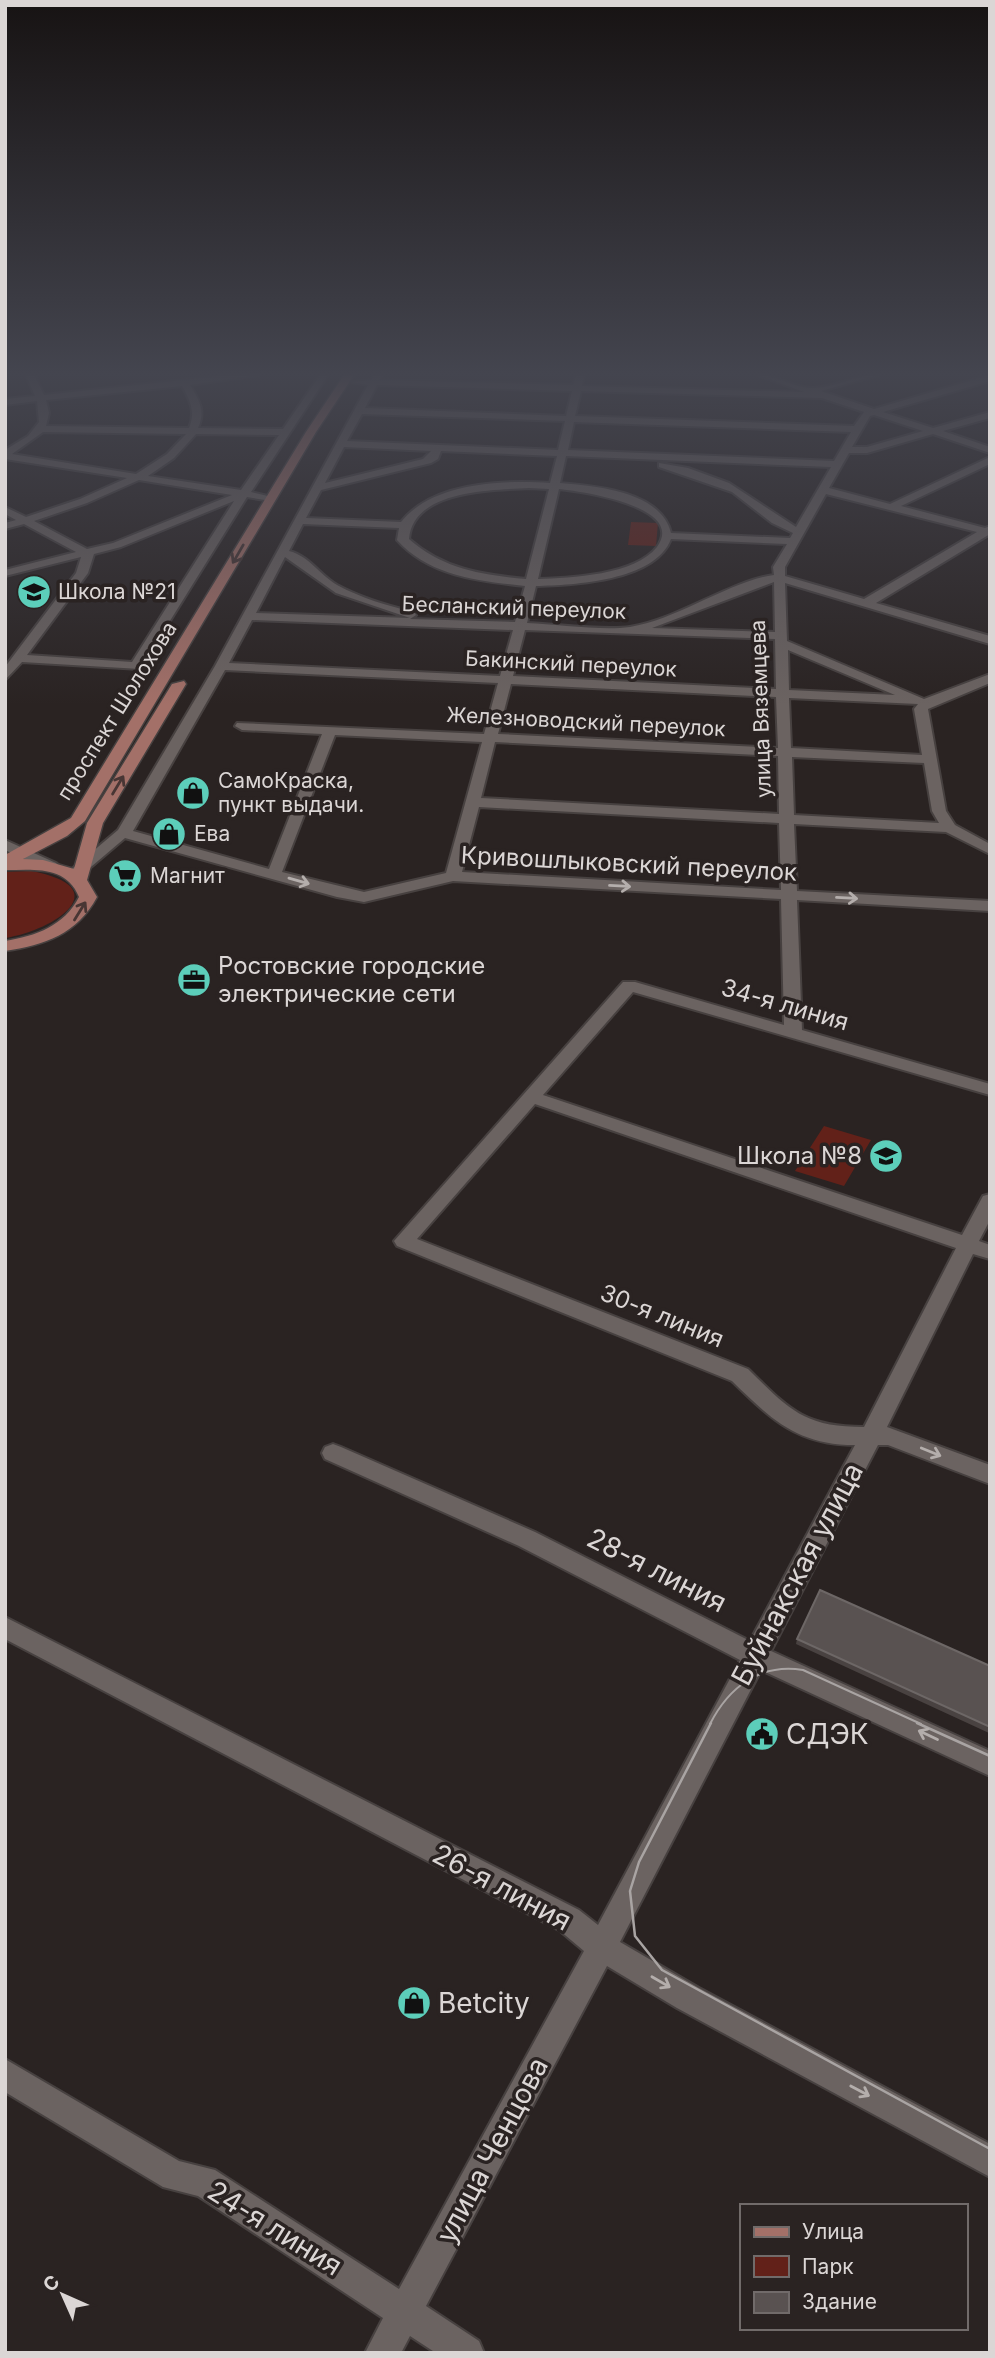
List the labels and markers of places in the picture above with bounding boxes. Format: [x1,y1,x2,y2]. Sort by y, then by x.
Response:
school or university icon: Школа №21 [15,573,53,611]
place label: Школа №21 [58,579,176,604]
place label: СамоКраска, пункт выдачи. [218,768,364,817]
shop icon: СамоКраска, пункт выдачи. [174,774,212,812]
shop icon: Ева [150,815,188,853]
place label: Ева [194,821,230,846]
supermarket icon: Магнит [106,857,144,895]
place label: Магнит [150,863,225,888]
place label: Ростовские городские электрические сети [218,951,485,1008]
office icon: Ростовские городские электрические сети [175,961,213,999]
school or university icon: Школа №8 [867,1137,905,1175]
place label: Школа №8 [737,1141,862,1170]
public building icon: СДЭК [743,1715,781,1753]
place label: СДЭК [786,1717,869,1751]
shop icon: Betcity [395,1984,433,2022]
place label: Betcity [438,1986,530,2020]

